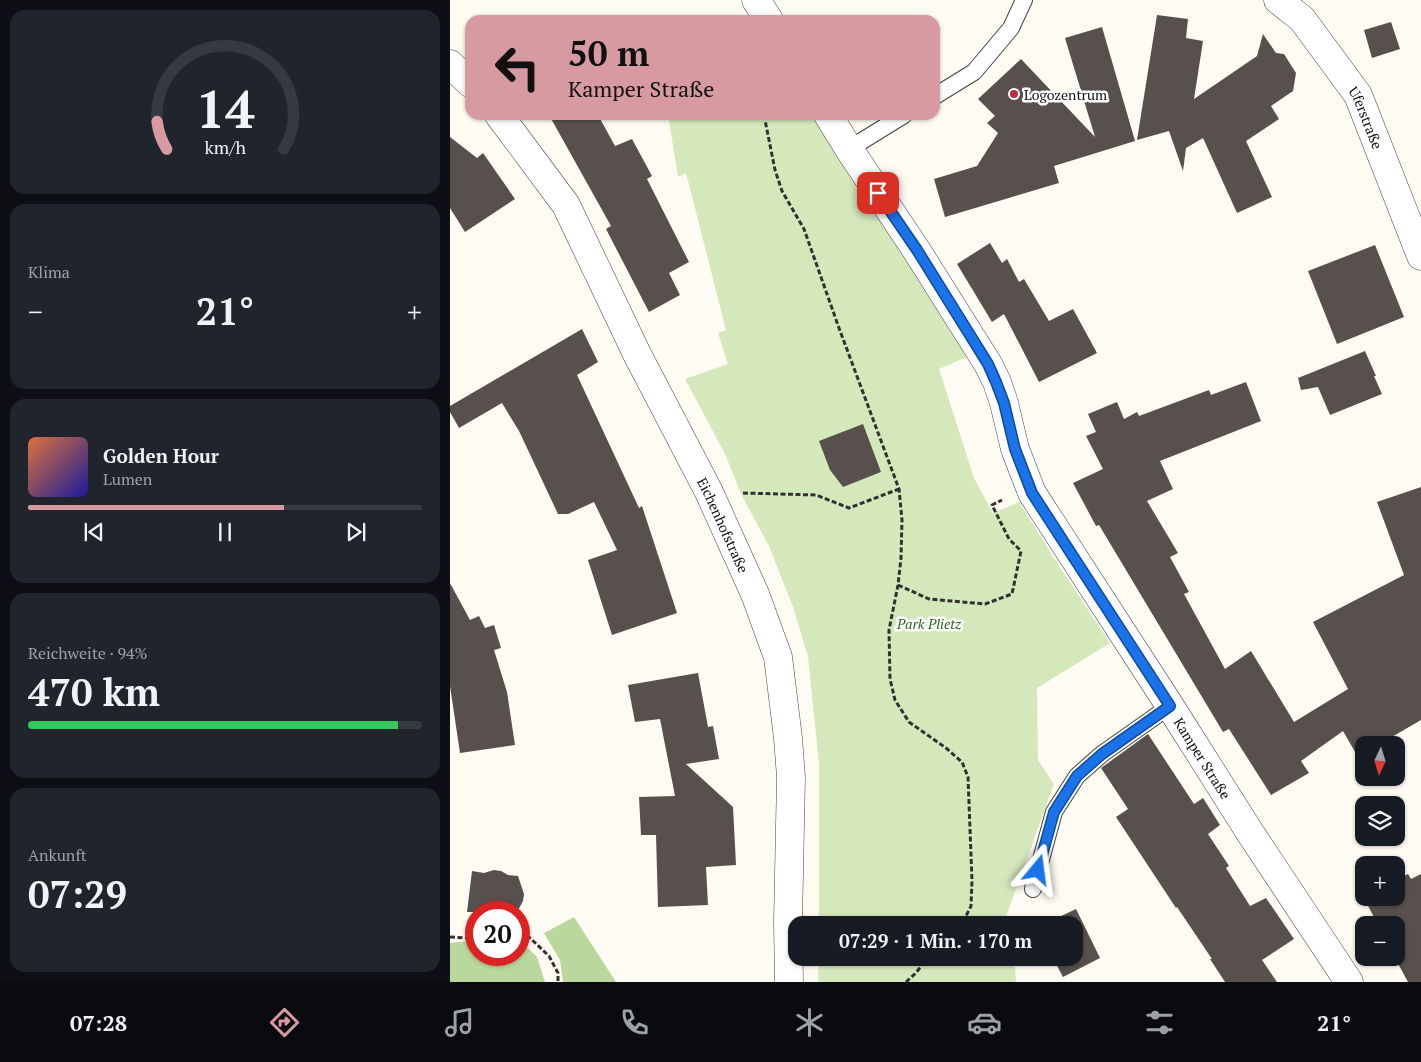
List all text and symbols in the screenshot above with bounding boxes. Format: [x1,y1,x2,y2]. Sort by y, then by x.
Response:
text: 50 m [568,30,649,76]
icon: left [485,35,550,100]
text: 14 [196,74,255,143]
text: Kamper Straße [568,74,714,103]
street label: Uferstraße [1345,82,1388,152]
place label: Logozentrum [1024,85,1107,104]
marker: Logozentrum [1008,88,1020,100]
text: km/h [204,135,246,159]
pin [857,172,899,214]
icon: arrive [864,179,892,207]
text: Klima [28,261,70,283]
text: 21° [196,286,254,336]
text: − [28,293,43,330]
text: + [407,293,422,330]
text: Golden Hour [103,443,219,468]
text: Lumen [103,468,152,490]
street label: Eichenhofstraße [693,474,754,576]
icon: previous [80,518,108,546]
icon: pause [211,518,239,546]
icon: next [342,518,370,546]
park label: Park Plietz [896,614,962,633]
text: Reichweite · 94% [28,642,148,664]
text: 470 km [28,667,160,717]
street label: Kamper Straße [1170,714,1236,802]
north arrow [1355,736,1405,786]
map controls [1355,736,1405,966]
button: layers [1355,796,1405,846]
position arrow [1011,843,1063,895]
text: Ankunft [28,844,87,866]
button: + [1355,856,1405,906]
text: 07:29 [28,869,127,919]
speed limit sign: 20 [465,901,530,966]
button: − [1355,916,1405,966]
text: 07:29 · 1 Min. · 170 m [839,928,1032,953]
icon: directions [267,1005,302,1040]
icon: music [442,1005,477,1040]
icon: phone [617,1005,652,1040]
icon: climate [792,1005,827,1040]
icon: car [967,1005,1002,1040]
icon: filters [1142,1005,1177,1040]
text: 07:28 [70,1008,127,1037]
text: 21° [1317,1008,1351,1037]

